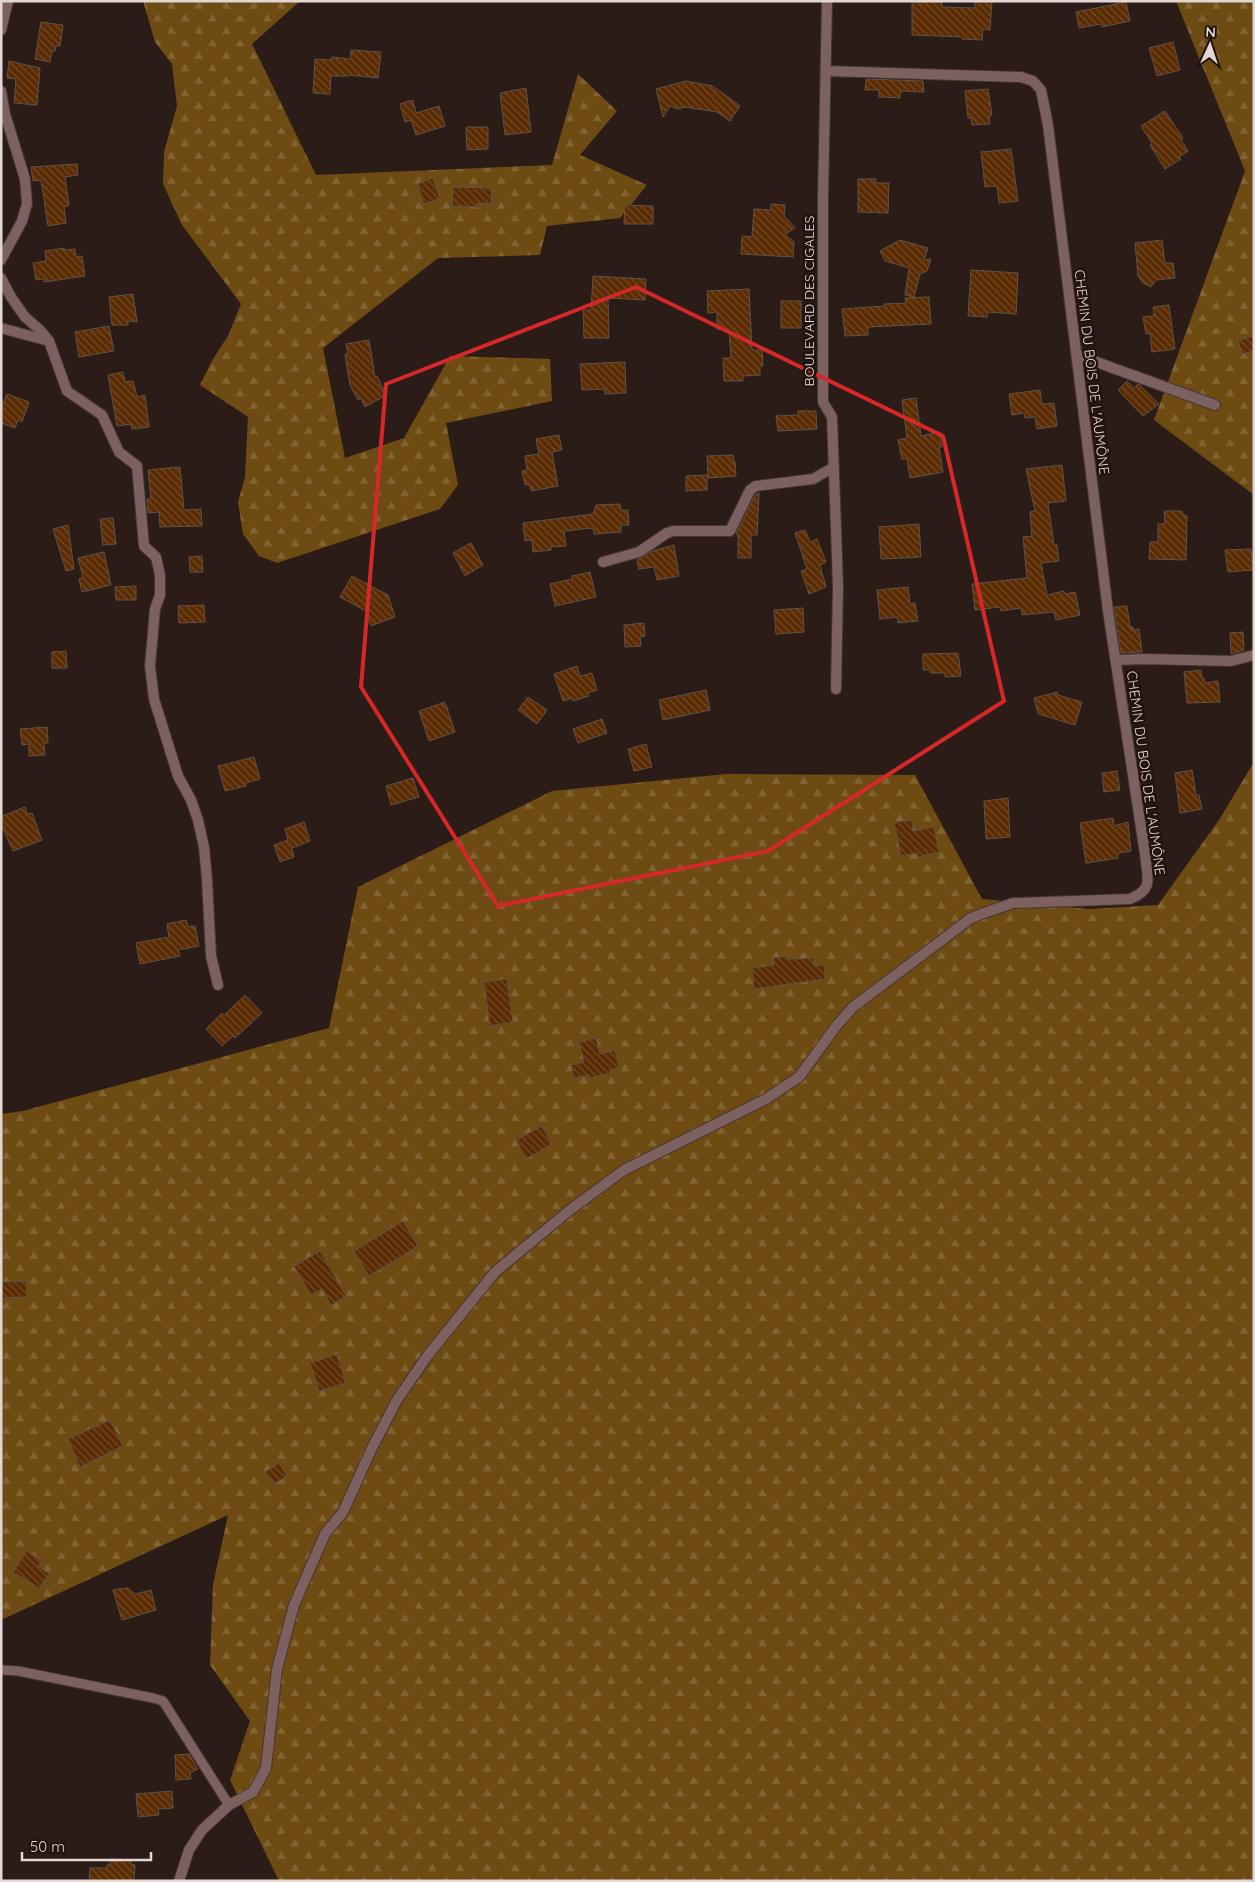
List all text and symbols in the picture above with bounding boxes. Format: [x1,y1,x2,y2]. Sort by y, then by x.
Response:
north arrow [1185,20,1235,70]
text: N [1205,23,1216,41]
street label: BOULEVARD DES CIGALES [800,215,818,386]
street label: CHEMIN DU BOIS DE L'AUMÔNE [1070,268,1114,476]
street label: CHEMIN DU BOIS DE L'AUMÔNE [1123,670,1169,877]
scale bar [22,1830,151,1862]
text: 50 m [30,1837,65,1856]

